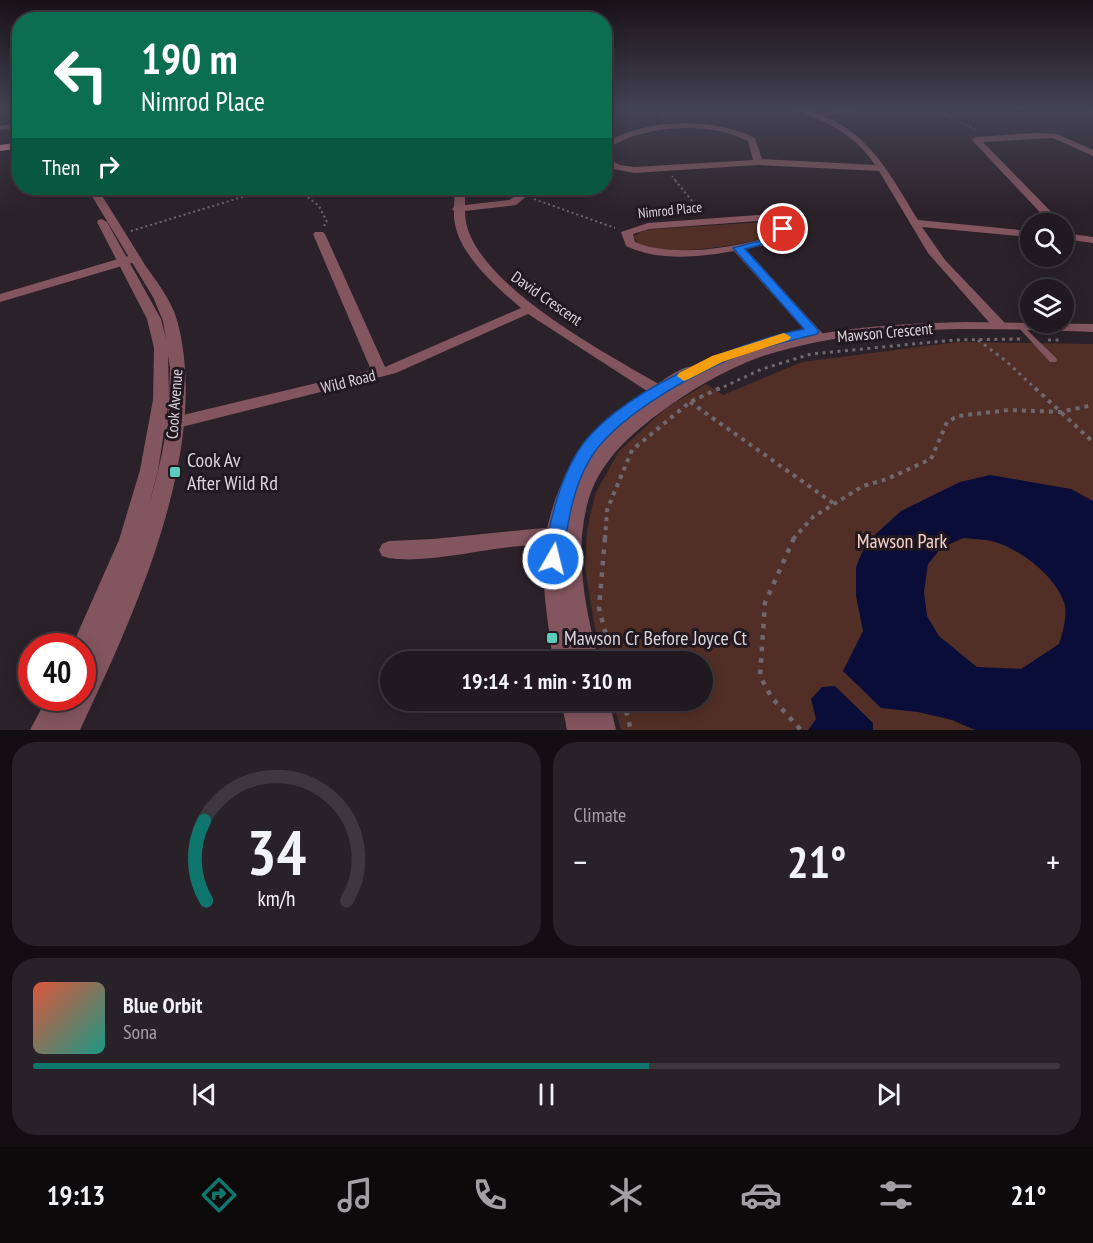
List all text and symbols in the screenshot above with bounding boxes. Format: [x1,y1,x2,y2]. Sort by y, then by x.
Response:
text: 190 m [141,31,238,86]
icon: left [42,36,120,114]
text: Nimrod Place [141,84,265,118]
icon: right [92,150,125,183]
text: Then [42,153,80,181]
street label: Nimrod Place [637,198,703,222]
pin [757,203,808,254]
icon: arrive [766,212,799,245]
map controls [1020,213,1074,333]
button: search [1020,213,1074,267]
street label: David Crescent [508,266,587,330]
button: layers [1020,279,1074,333]
street label: Mawson Crescent [836,318,934,346]
street label: Wild Road [319,365,377,397]
street label: Cook Avenue [162,368,186,440]
place label: Cook Av After Wild Rd [187,447,278,496]
marker: Cook Av After Wild Rd [168,465,182,479]
position arrow [521,527,585,591]
park label: Mawson Park [857,528,948,554]
place label: Mawson Cr Before Joyce Ct [564,625,748,651]
marker: Mawson Cr Before Joyce Ct [545,631,559,645]
speed limit sign: 40 [18,633,96,711]
text: 19:14 · 1 min · 310 m [461,667,632,695]
text: Climate [574,802,626,828]
text: 34 [246,811,306,892]
text: 21° [787,832,846,890]
text: − [574,840,587,883]
text: + [1046,840,1060,883]
text: km/h [257,884,295,912]
text: Blue Orbit [123,991,202,1019]
text: Sona [123,1019,157,1045]
icon: previous [188,1078,221,1111]
icon: pause [530,1078,563,1111]
icon: next [872,1078,905,1111]
icon: directions [198,1174,240,1216]
icon: music [334,1174,376,1216]
icon: phone [469,1174,511,1216]
icon: climate [605,1174,647,1216]
icon: car [740,1174,782,1216]
icon: filters [875,1174,917,1216]
text: 19:13 [47,1178,105,1212]
text: 21° [1011,1178,1046,1212]

